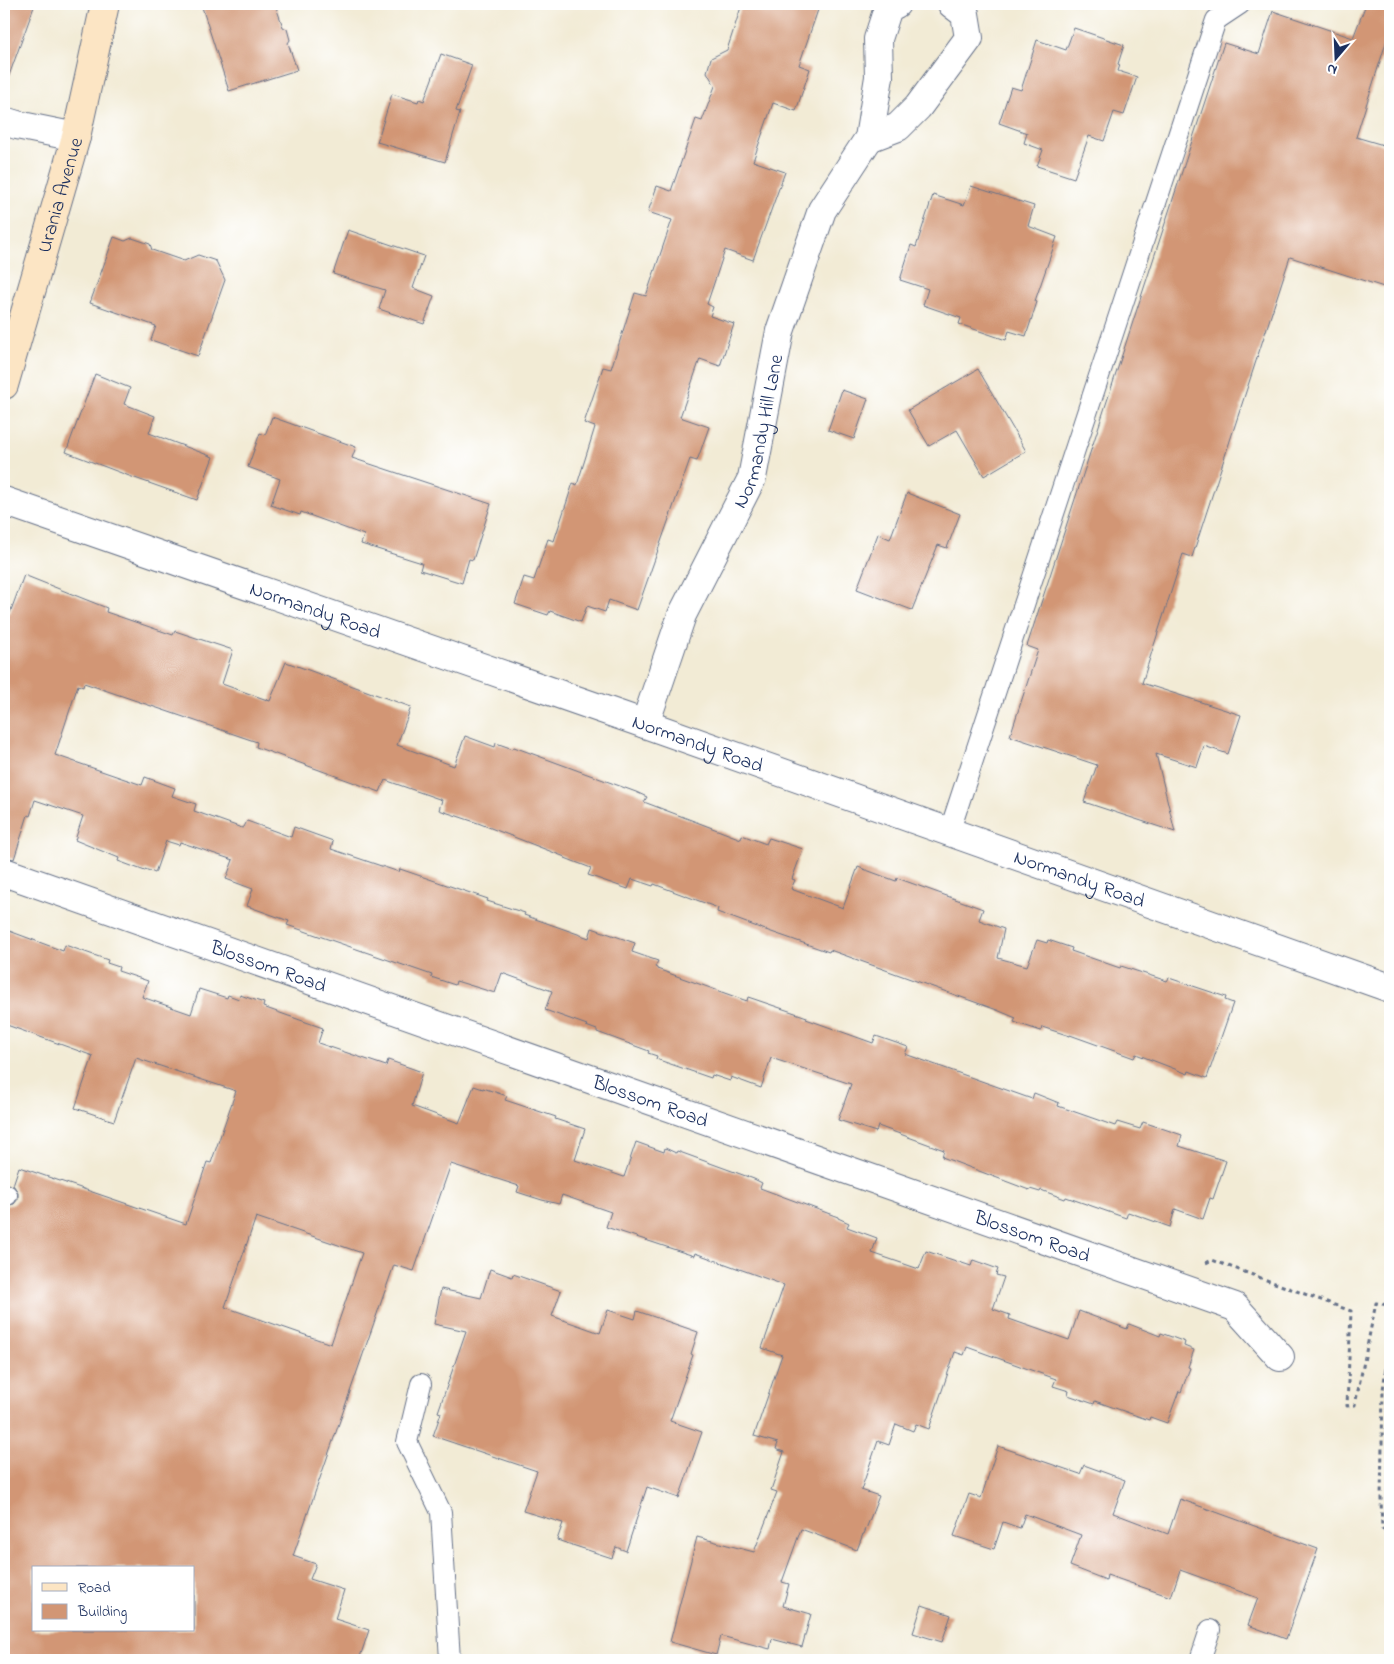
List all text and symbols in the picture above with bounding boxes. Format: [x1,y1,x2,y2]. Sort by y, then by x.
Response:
north arrow [1312,32,1362,82]
text: N [1324,57,1340,80]
street label: Urania Avenue [31,134,92,257]
street label: Normandy Hill Lane [727,352,792,514]
street label: Normandy Road [245,576,384,648]
street label: Normandy Road [628,709,767,782]
street label: Normandy Road [1009,844,1149,917]
street label: Blossom Road [205,934,330,1002]
street label: Blossom Road [587,1069,712,1137]
street label: Blossom Road [969,1204,1094,1272]
legend [32,1566,195,1632]
text: Road [78,1577,111,1599]
text: Building [77,1601,127,1624]

